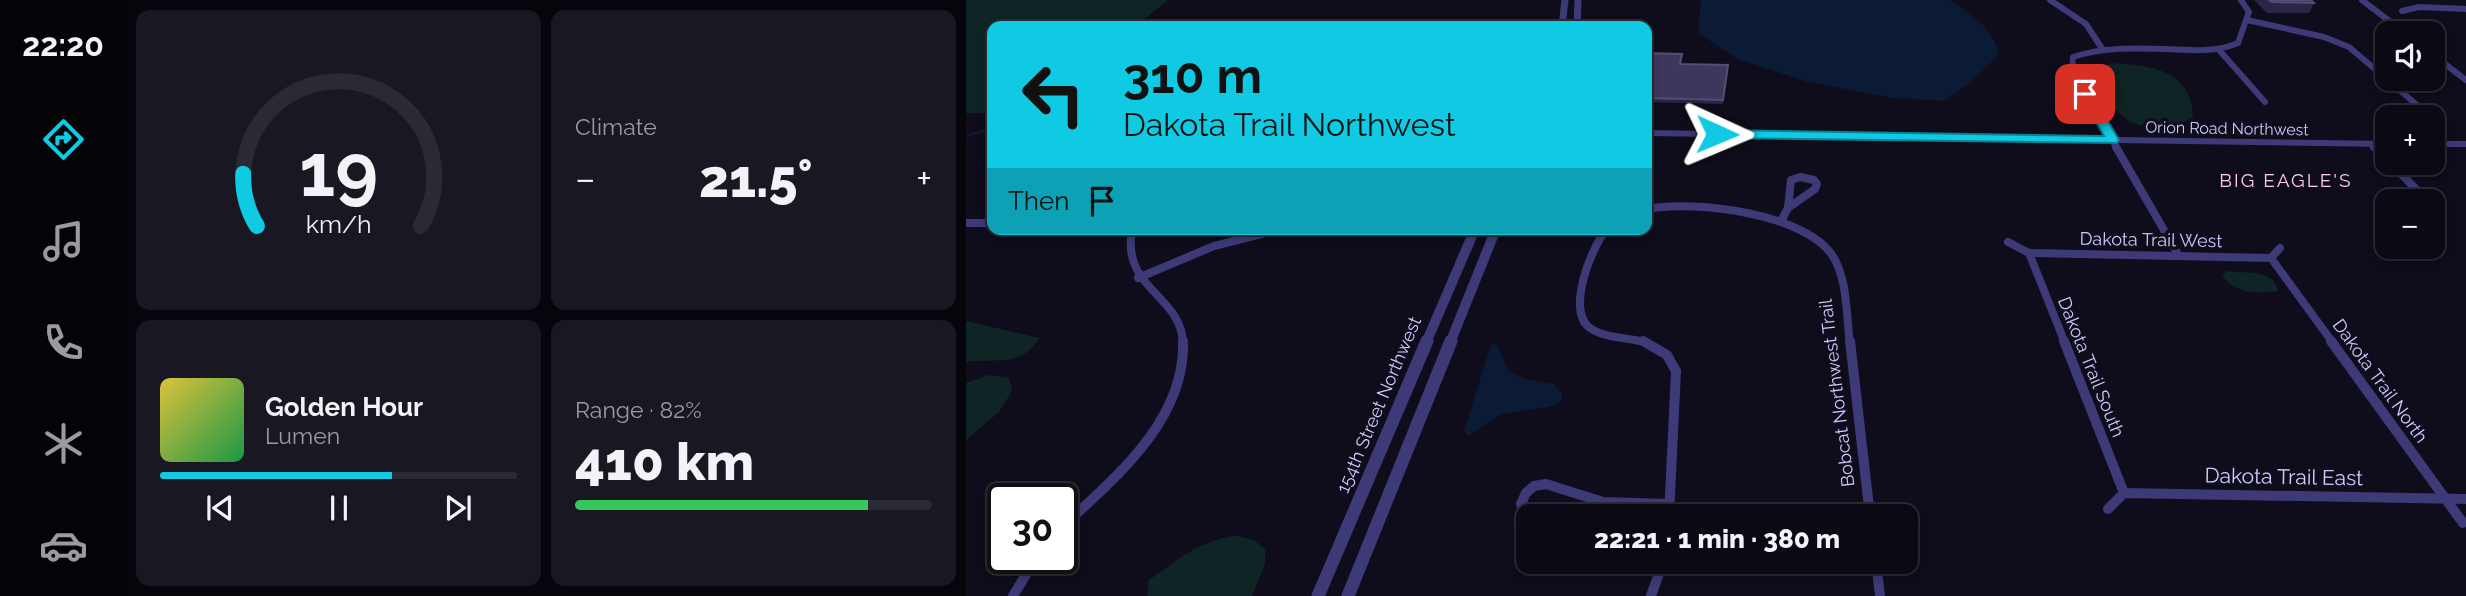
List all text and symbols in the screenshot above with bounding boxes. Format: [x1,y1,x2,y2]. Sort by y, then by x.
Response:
map controls [2375,21,2445,259]
button: sound [2375,21,2445,91]
text: 22:20 [22,26,104,63]
text: 310 m [1123,47,1262,104]
icon: left [1008,49,1099,140]
pin [2055,64,2115,124]
icon: arrive [2066,75,2104,113]
position arrow [1680,97,1754,171]
button: + [2375,105,2445,175]
text: Dakota Trail Northwest [1123,106,1456,143]
text: Climate [575,113,657,140]
icon: directions [39,115,88,164]
street label: Orion Road Northwest [2145,118,2310,139]
text: 19 [299,128,378,213]
text: 21.5° [699,148,813,209]
text: − [575,156,595,201]
text: + [916,156,932,201]
district label: BIG EAGLE'S [2219,169,2353,191]
icon: arrive [1083,182,1121,220]
text: Then [1008,186,1069,216]
button: − [2375,189,2445,259]
text: km/h [306,209,371,239]
icon: music [39,217,88,266]
street label: Dakota Trail West [2079,228,2223,251]
street label: Dakota Trail South [2054,294,2129,440]
street label: Bobcat Northwest Trail [1815,298,1858,488]
street label: 154th Street Northwest [1332,313,1425,496]
street label: Dakota Trail North [2328,315,2432,447]
icon: phone [39,318,88,367]
text: Golden Hour [265,392,423,422]
text: Range · 82% [575,396,702,423]
icon: climate [39,419,88,468]
text: Lumen [265,422,340,449]
text: 410 km [575,431,754,492]
street label: Dakota Trail East [2205,463,2363,490]
speed limit sign: 30 [987,483,1078,574]
icon: previous [201,489,239,527]
icon: pause [320,489,358,527]
icon: next [439,489,477,527]
icon: car [39,521,88,570]
text: 22:21 · 1 min · 380 m [1594,524,1840,554]

